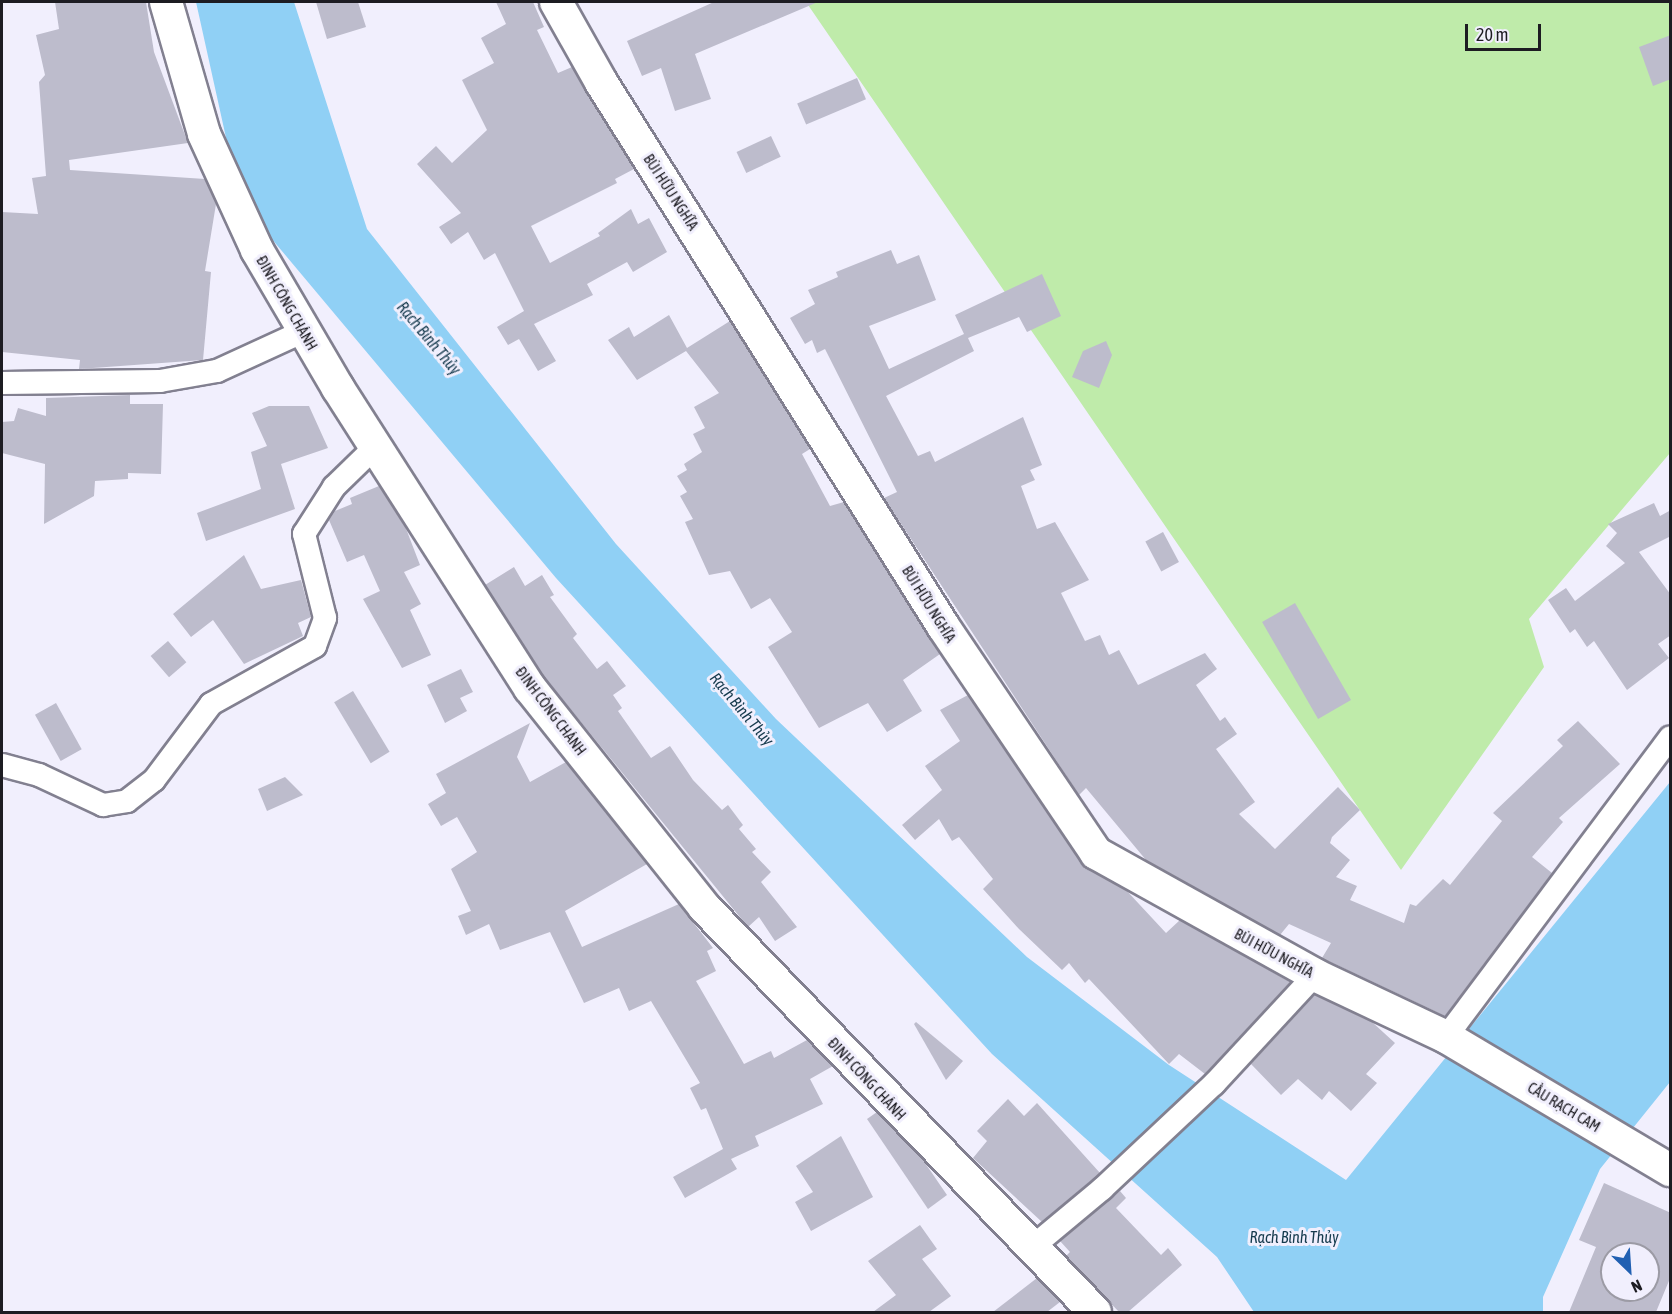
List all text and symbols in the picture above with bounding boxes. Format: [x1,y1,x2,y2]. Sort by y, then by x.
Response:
scale bar [1468,12,1544,50]
text: 20 m [1476,24,1508,45]
street label: BÙI HỮU NGHĨA [640,151,702,233]
street label: ĐINH CÔNG CHÁNH [253,252,321,354]
water label: Rạch Bình Thủy [393,298,465,378]
street label: BÙI HỮU NGHĨA [898,562,960,646]
street label: ĐINH CÔNG CHÁNH [512,663,590,759]
water label: Rạch Bình Thủy [706,669,778,749]
street label: BÙI HỮU NGHĨA [1231,925,1317,981]
street label: ĐINH CÔNG CHÁNH [824,1034,910,1124]
street label: CẦU RẠCH CAM [1524,1078,1604,1136]
water label: Rạch Bình Thủy [1249,1227,1339,1247]
north arrow [1600,1242,1660,1302]
text: N [1629,1276,1645,1297]

